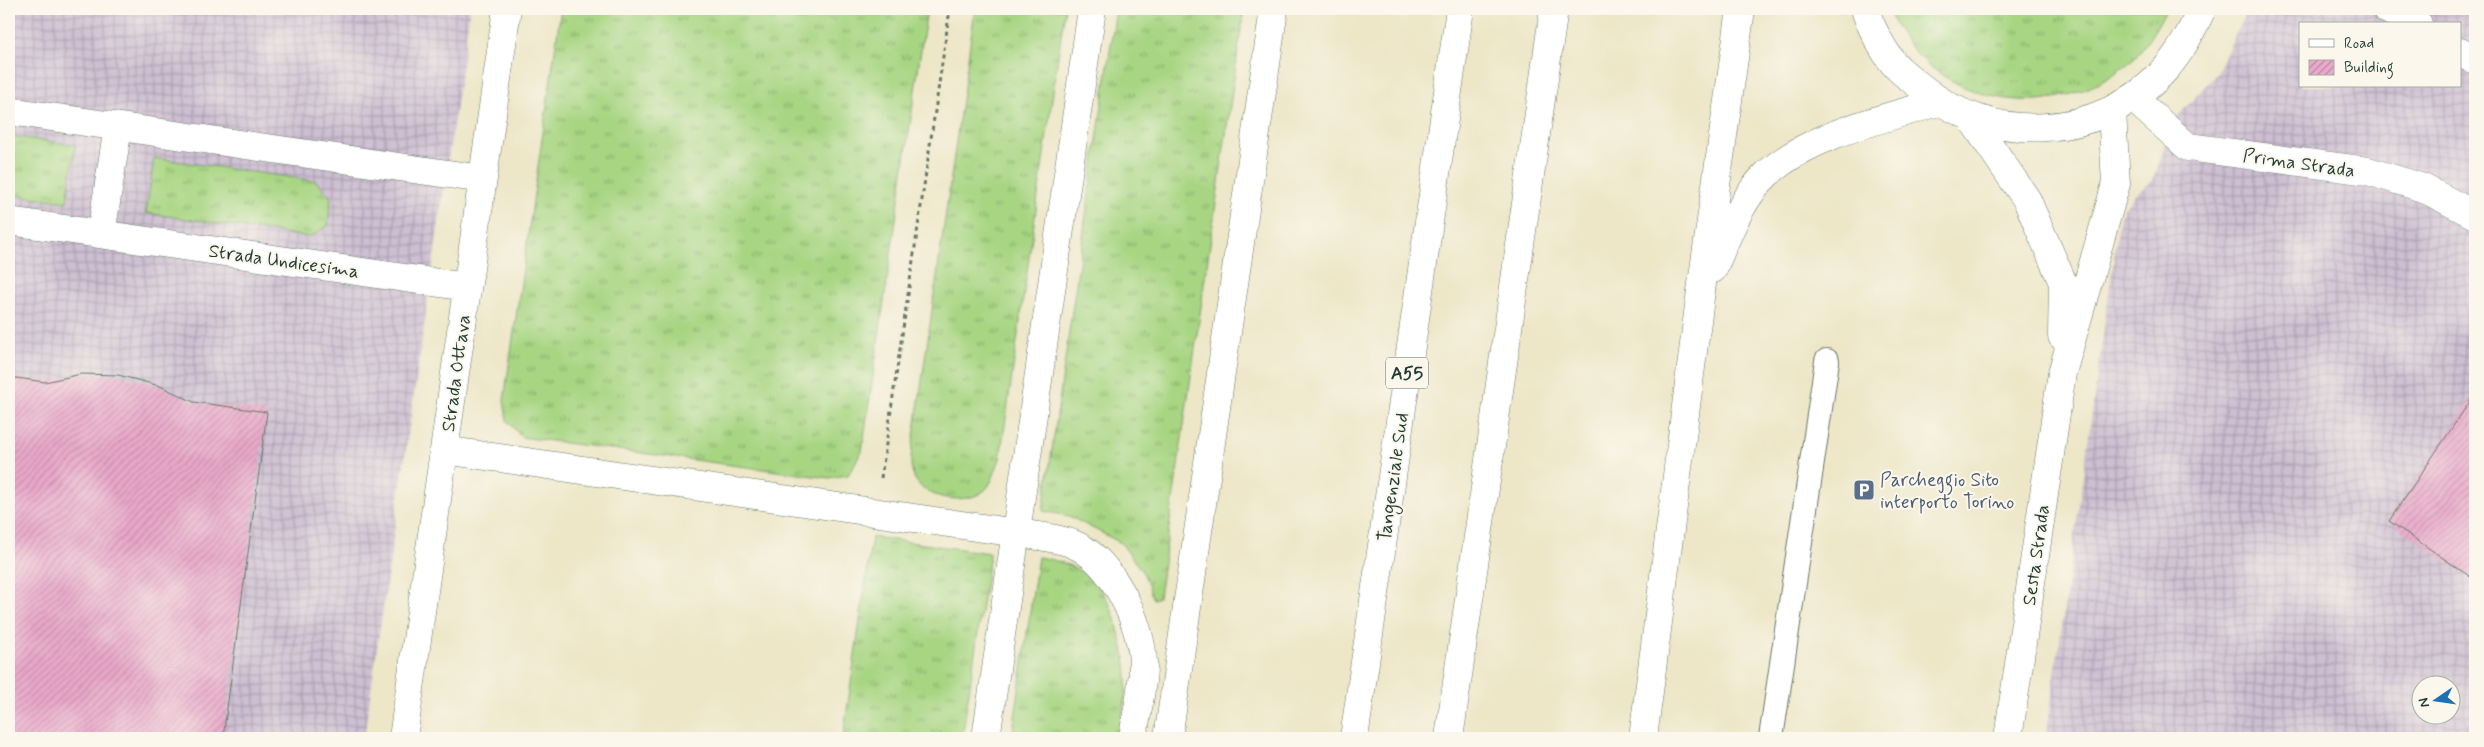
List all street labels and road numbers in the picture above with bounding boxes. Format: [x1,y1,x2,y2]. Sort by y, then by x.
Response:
street label: Prima Strada [2241,143,2356,184]
street label: Strada Undicesima [207,239,361,284]
street label: Strada Ottava [436,313,477,433]
road number: A55 [1386,358,1428,388]
street label: Tangenziale Sud [1372,411,1417,544]
street label: Sesta Strada [2017,503,2056,607]

